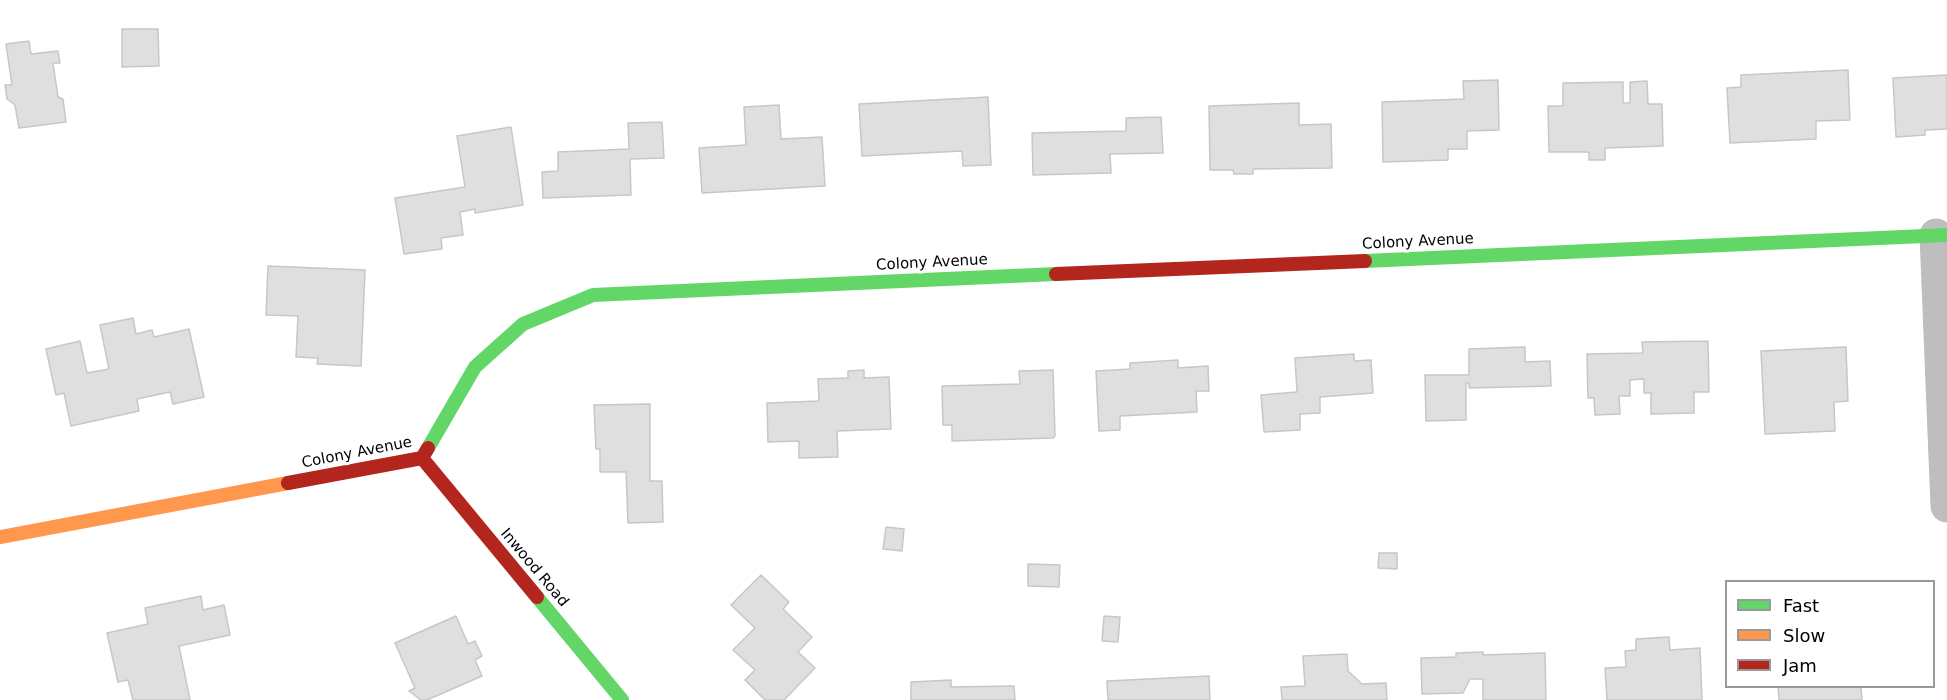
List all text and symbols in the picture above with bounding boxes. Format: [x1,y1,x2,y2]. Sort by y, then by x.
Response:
street label: Colony Avenue [1362,230,1474,254]
street label: Colony Avenue [876,251,988,275]
street label: Colony Avenue [300,433,414,473]
street label: Inwood Road [496,525,572,611]
legend [1725,580,1935,688]
text: Fast [1783,595,1819,616]
text: Slow [1783,625,1825,646]
text: Jam [1783,655,1817,676]

